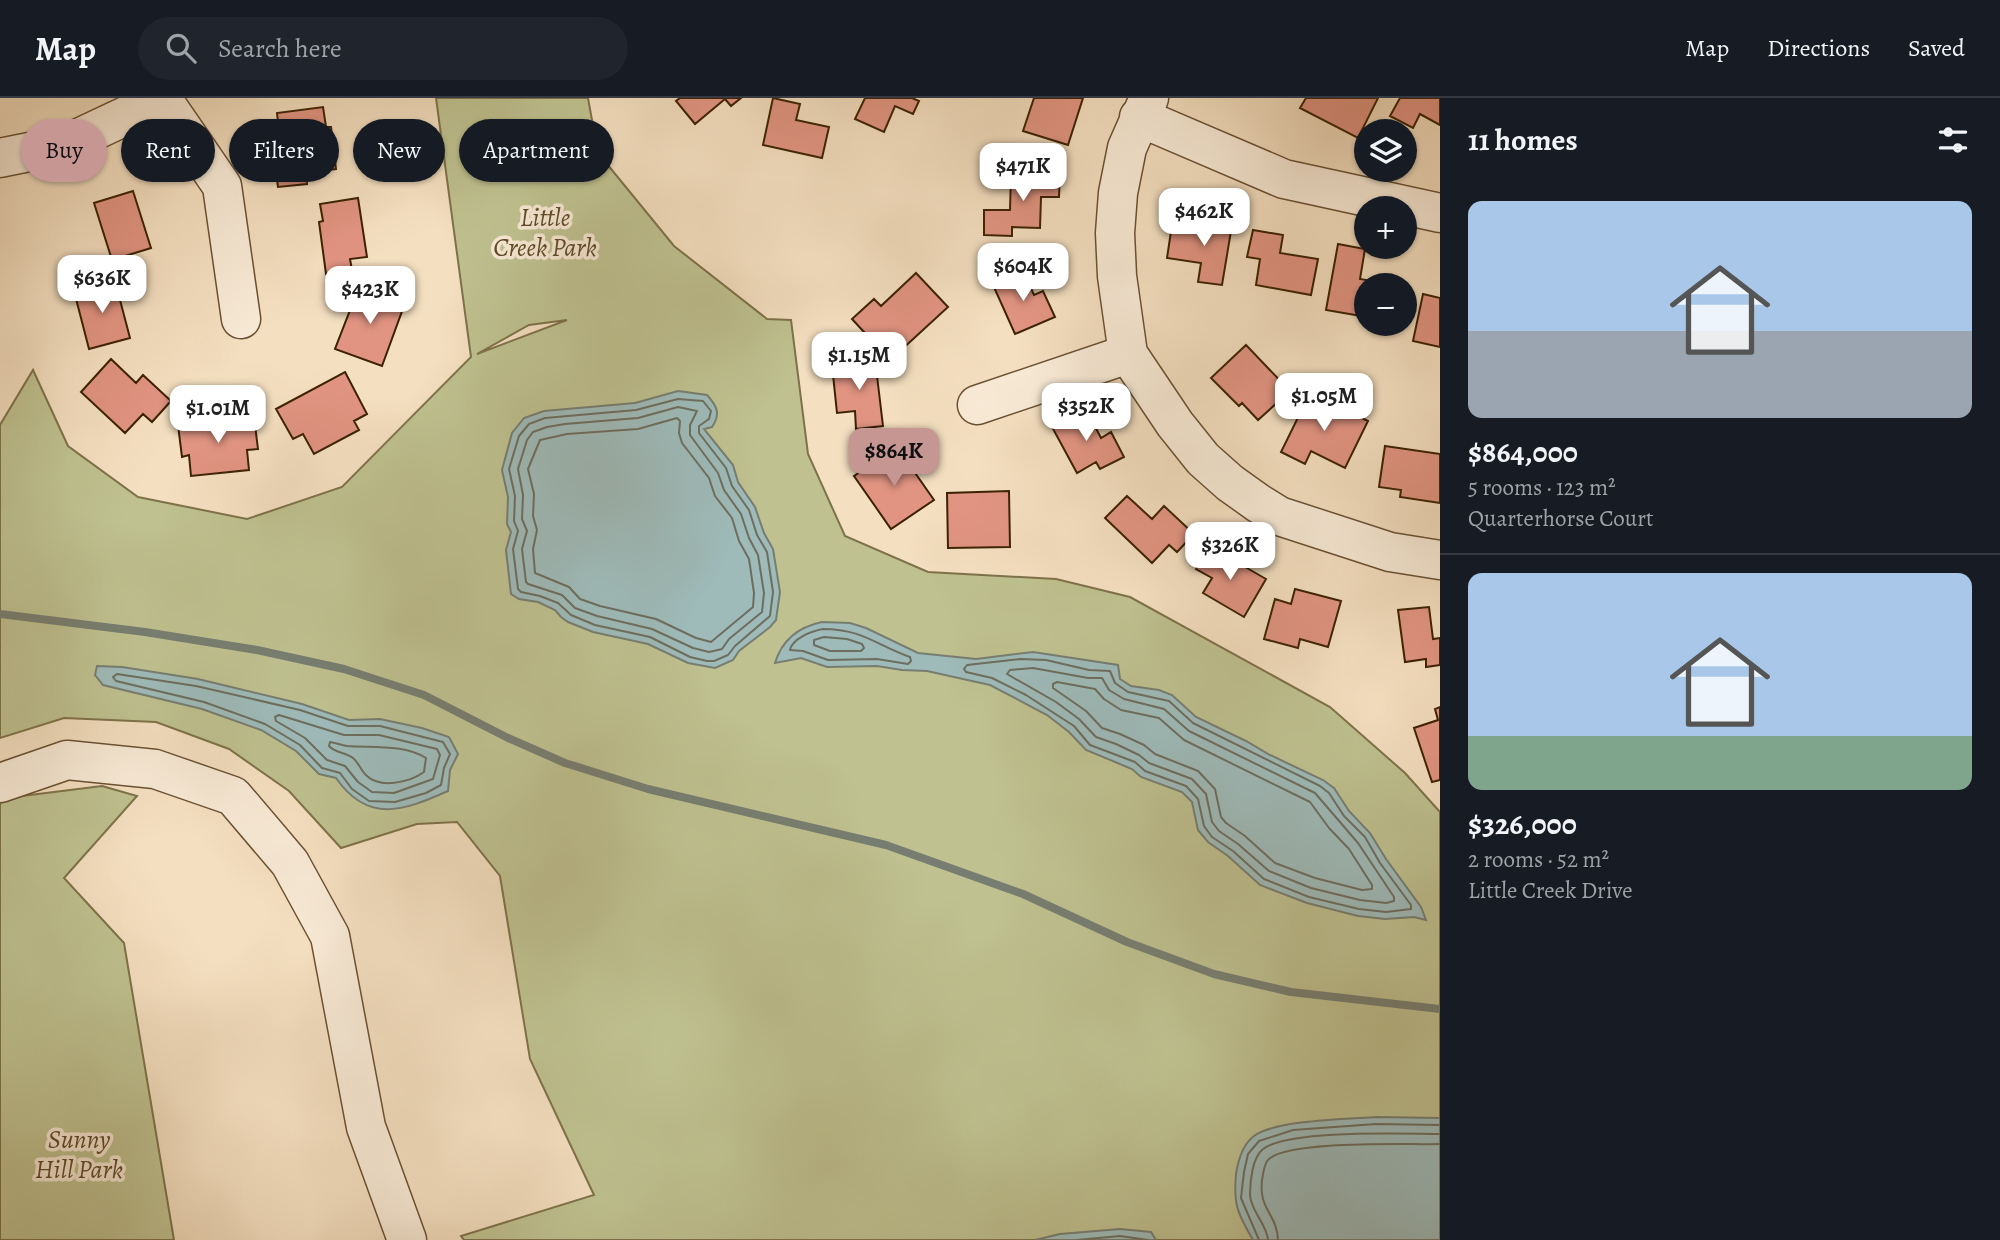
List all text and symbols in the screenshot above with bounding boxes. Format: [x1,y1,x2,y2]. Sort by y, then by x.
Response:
search box [138,17,628,80]
text: Map [35,26,96,71]
icon: search [162,29,200,67]
text: Search here [218,31,342,66]
text: Map [1685,32,1729,64]
text: Directions [1767,32,1870,64]
text: Saved [1908,32,1965,64]
chip: Buy [21,119,107,182]
chip: Rent [121,119,215,182]
chip: Filters [229,119,339,182]
chip: New [353,119,445,182]
chip: Apartment [459,119,614,182]
map controls [1354,119,1417,336]
button: layers [1354,119,1417,182]
text: 11 homes [1468,120,1578,160]
icon: filters [1934,121,1972,159]
pin: $471K [974,144,1072,203]
text: $471K [996,150,1050,181]
pin: $462K [1155,188,1253,248]
text: $462K [1175,195,1233,226]
button: + [1354,196,1417,259]
park label: Little Creek Park [493,200,597,265]
pin: $604K [974,244,1072,303]
icon: home [1657,247,1783,373]
text: $604K [994,250,1052,281]
pin: $636K [53,256,151,315]
text: $636K [73,262,131,293]
pin: $423K [321,266,419,326]
text: $423K [341,273,399,304]
button: − [1354,273,1417,336]
pin: $1.15M [802,332,916,392]
text: $1.15M [828,339,890,370]
pin: $1.05M [1267,374,1381,433]
text: $1.05M [1291,380,1357,411]
pin: $352K [1037,384,1135,443]
pin: $1.01M [161,386,275,445]
text: $352K [1058,390,1114,421]
text: $1.01M [186,392,250,423]
pin: $864K [845,428,943,488]
text: $864,000 [1468,432,1578,472]
text: $864K [865,435,923,466]
text: 5 rooms · 123 m² [1468,472,1616,503]
text: Quarterhorse Court [1468,503,1654,534]
pin: $326K [1181,522,1279,582]
text: $326K [1201,529,1259,560]
icon: home [1657,619,1783,745]
text: $326,000 [1468,804,1577,844]
text: 2 rooms · 52 m² [1468,844,1609,875]
text: Little Creek Drive [1468,875,1633,906]
park label: Sunny Hill Park [35,1122,123,1187]

